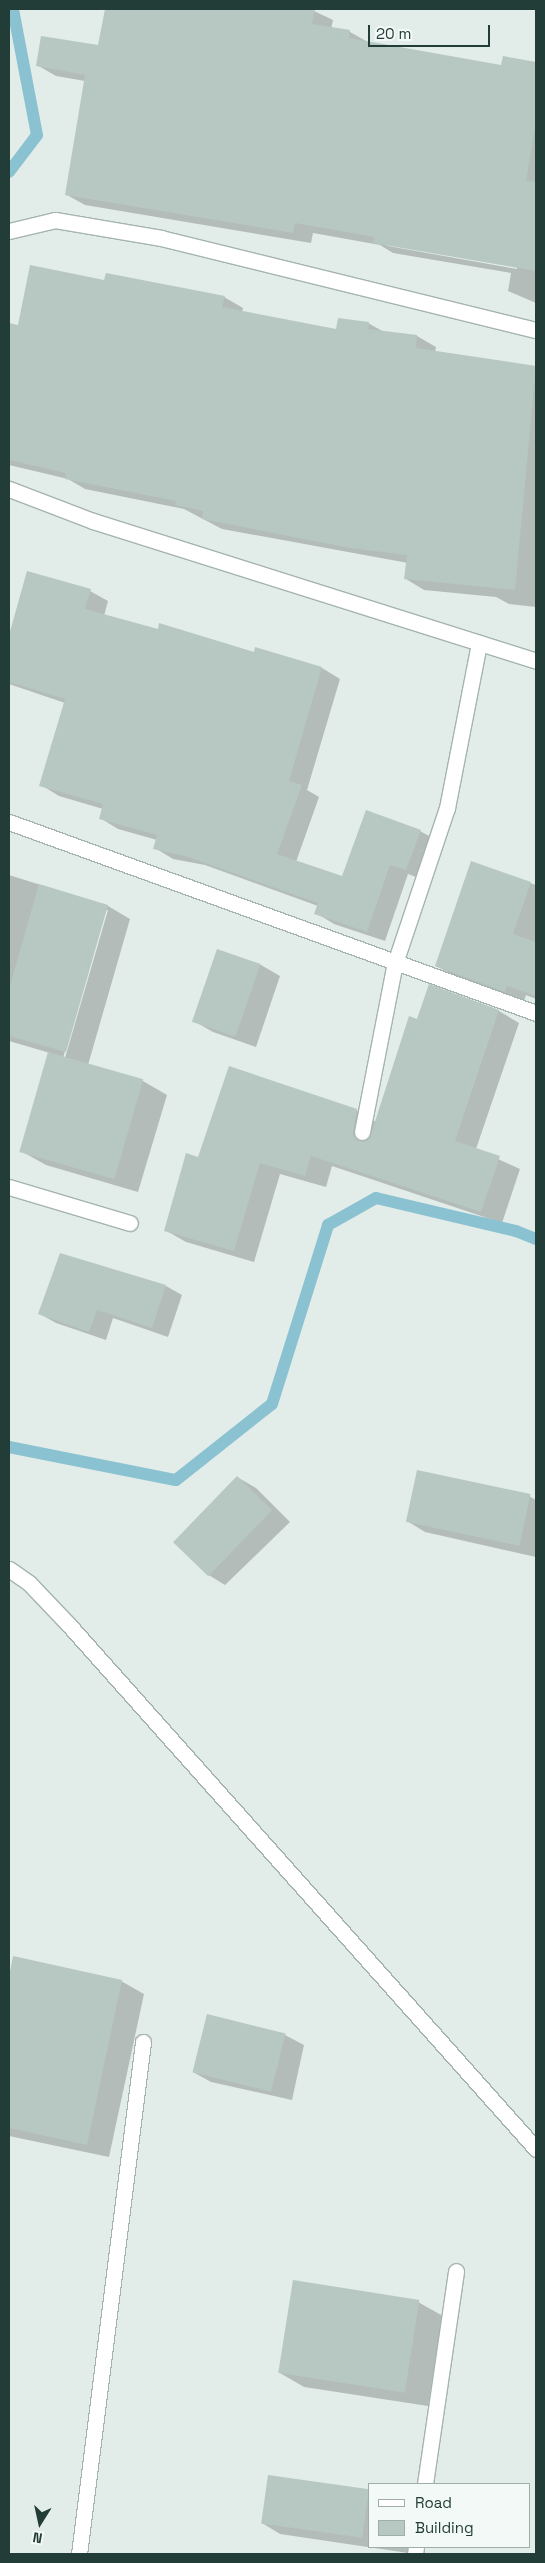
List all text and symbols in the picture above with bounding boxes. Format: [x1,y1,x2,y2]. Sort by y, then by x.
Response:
scale bar [370,15,492,47]
text: 20 m [376,24,411,43]
legend [368,2483,530,2548]
text: Road [415,2493,452,2512]
north arrow [15,2498,65,2548]
text: Building [415,2518,474,2537]
text: N [31,2528,44,2547]

